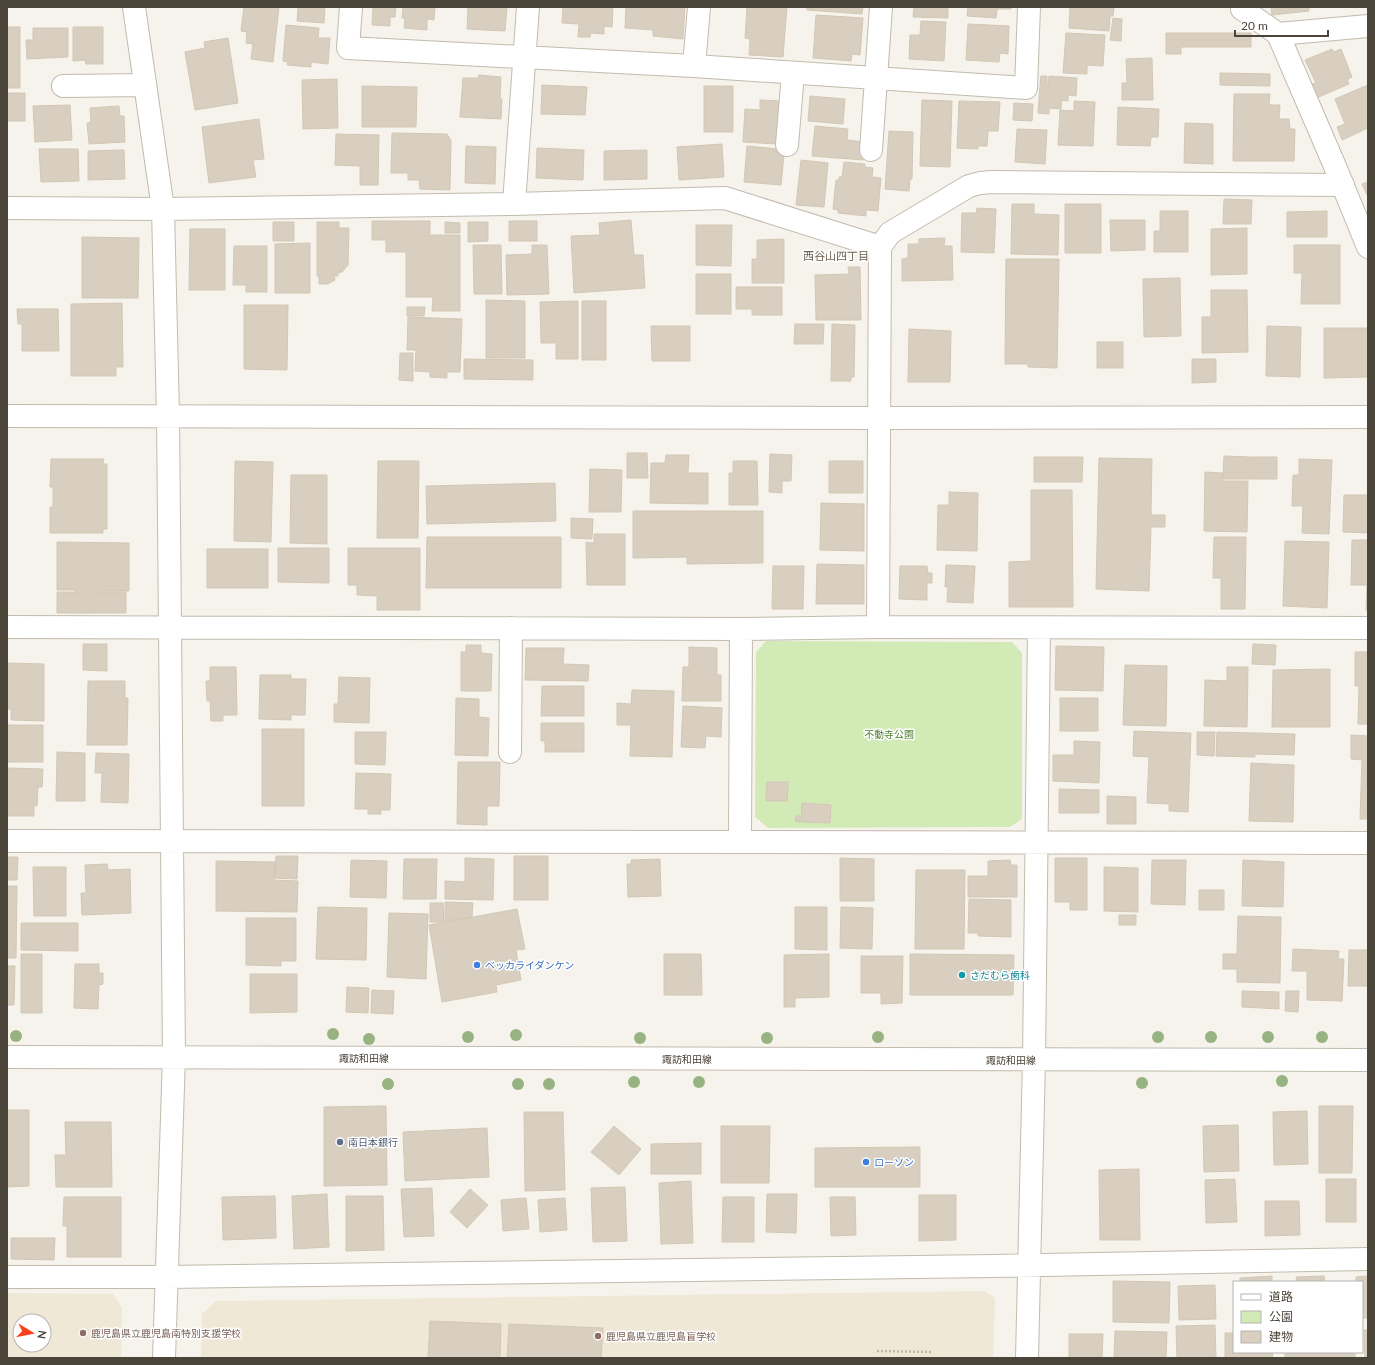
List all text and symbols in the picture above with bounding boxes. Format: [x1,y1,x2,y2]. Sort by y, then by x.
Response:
scale bar [1235,12,1328,38]
text: 20 m [1241,18,1268,33]
district label: 西谷山四丁目 [803,249,869,262]
park label: 不動寺公園 [864,728,914,740]
place label: ベッカライダンケン [485,959,574,971]
marker: ベッカライダンケン [472,960,482,970]
place label: さだむら歯科 [970,969,1030,981]
marker: さだむら歯科 [957,970,967,980]
street label: 諏訪和田線 [339,1052,389,1064]
street label: 諏訪和田線 [662,1053,712,1065]
street label: 諏訪和田線 [986,1054,1036,1066]
place label: 南日本銀行 [348,1136,398,1148]
marker: 南日本銀行 [335,1137,345,1147]
place label: ローソン [874,1156,914,1168]
marker: ローソン [861,1157,871,1167]
legend [1233,1281,1363,1353]
text: 道路 [1269,1289,1293,1304]
text: 公園 [1269,1309,1293,1324]
north arrow [12,1313,52,1353]
place label: 鹿児島県立鹿児島南特別支援学校 [91,1327,241,1339]
marker: 鹿児島県立鹿児島南特別支援学校 [78,1328,88,1338]
text: 建物 [1269,1329,1293,1344]
text: N [35,1330,49,1340]
place label: 鹿児島県立鹿児島盲学校 [606,1330,716,1342]
marker: 鹿児島県立鹿児島盲学校 [593,1331,603,1341]

